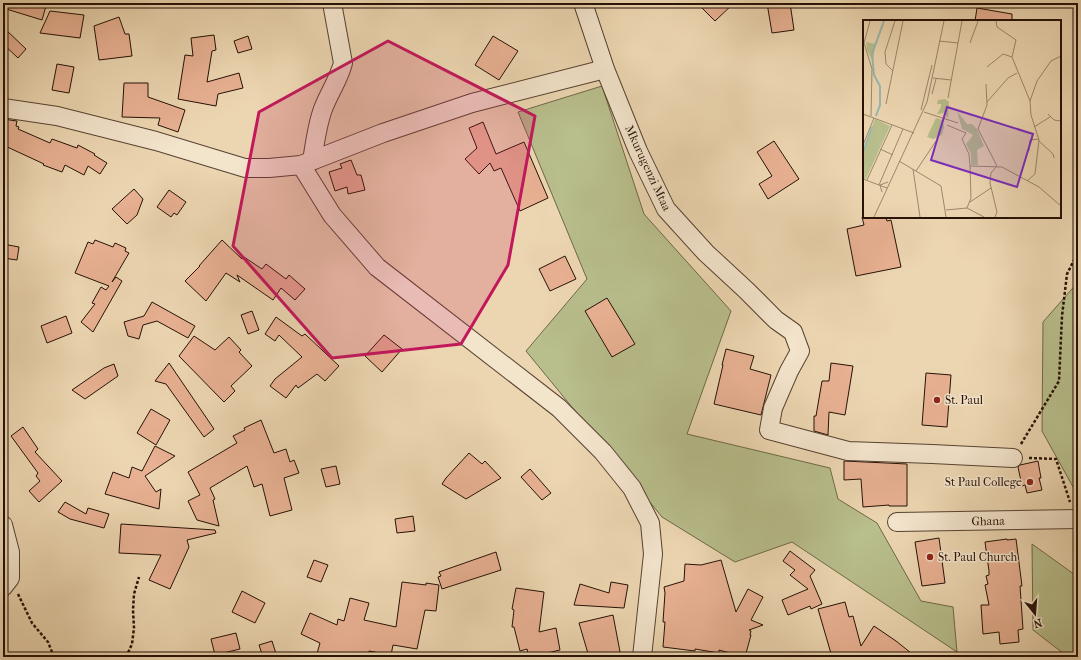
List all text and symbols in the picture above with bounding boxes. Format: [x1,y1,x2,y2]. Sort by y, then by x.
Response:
inset map [863,20,1061,218]
street label: Mkurugenzi Mtaa [622,123,674,213]
place label: St. Paul [945,393,984,407]
marker: St. Paul [932,395,942,405]
place label: St Paul College [945,475,1022,489]
marker: St Paul College [1025,477,1035,487]
street label: Ghana [971,514,1005,528]
place label: St. Paul Church [938,550,1017,564]
marker: St. Paul Church [925,552,935,562]
north arrow [1015,594,1055,634]
text: N [1031,616,1044,631]

